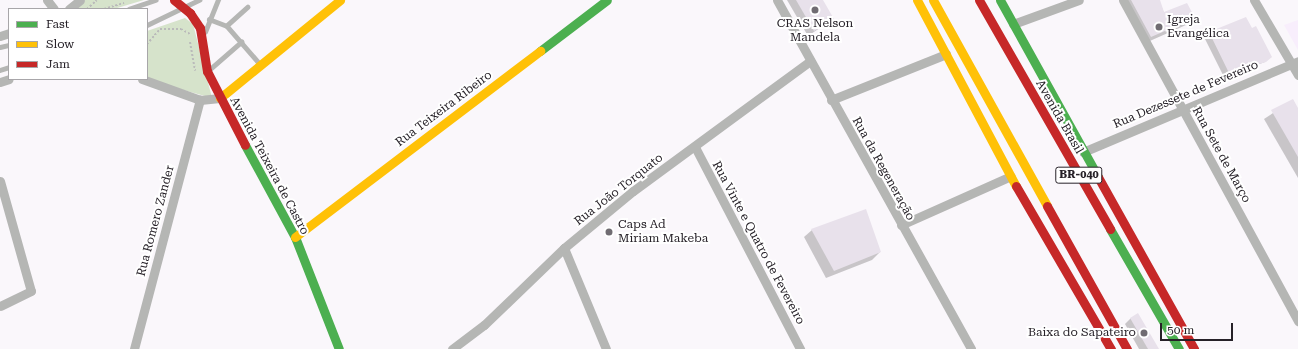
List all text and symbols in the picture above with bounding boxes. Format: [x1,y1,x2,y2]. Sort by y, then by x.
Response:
marker: CRAS Nelson Mandela [810,5,820,15]
legend [8,8,148,80]
place label: Igreja Evangélica [1167,13,1229,41]
text: Fast [46,17,69,31]
place label: CRAS Nelson Mandela [777,17,853,45]
marker: Igreja Evangélica [1154,22,1164,32]
text: Slow [46,37,74,51]
text: Jam [46,57,70,71]
street label: Rua Dezessete de Fevereiro [1111,58,1261,132]
street label: Rua Teixeira Ribeiro [393,68,495,150]
street label: Avenida Brasil [1032,78,1086,156]
street label: Avenida Teixeira de Castro [226,95,312,237]
street label: Rua Sete de Março [1189,105,1253,205]
street label: Rua da Regeneração [849,115,917,223]
street label: Rua João Torquato [572,151,666,229]
street label: Rua Vinte e Quatro de Fevereiro [709,159,807,327]
street label: Rua Romero Zander [134,164,178,278]
road number: BR-040 [1055,166,1103,184]
place label: Caps Ad Miriam Makeba [618,218,708,246]
marker: Caps Ad Miriam Makeba [603,226,615,238]
scale bar [1162,315,1235,341]
text: 50 m [1167,323,1194,337]
place label: Baixa do Sapateiro [1028,326,1136,340]
marker: Baixa do Sapateiro [1139,328,1149,338]

